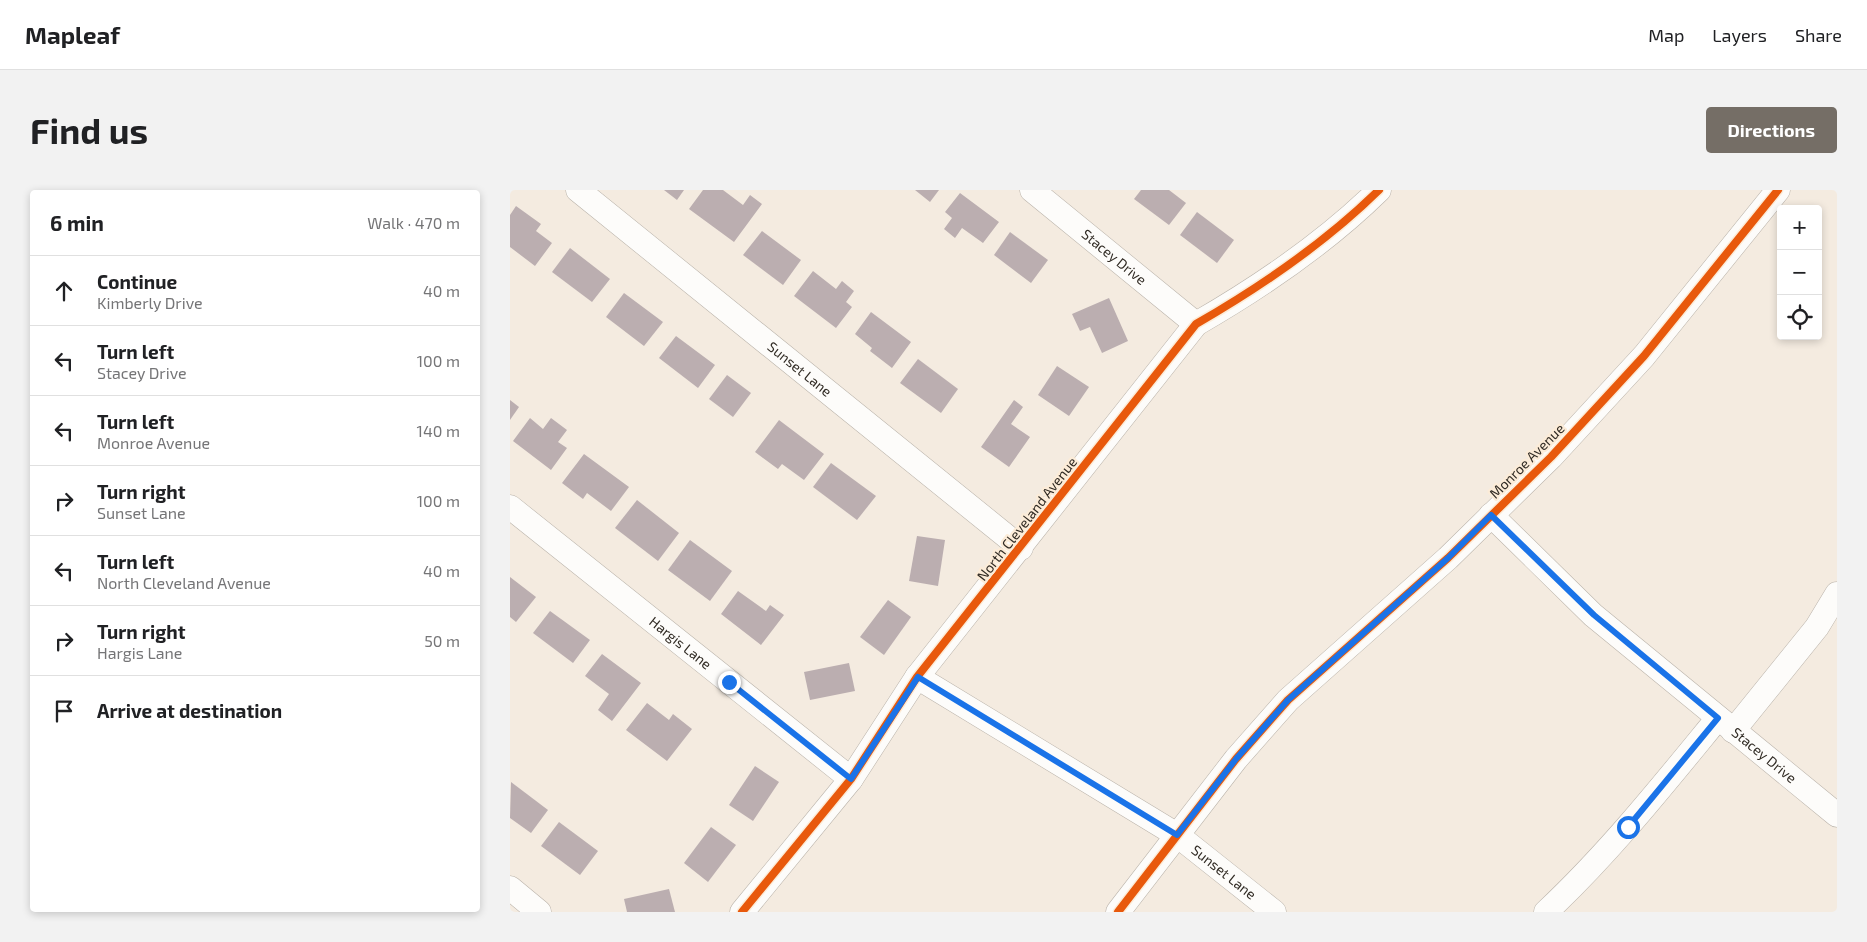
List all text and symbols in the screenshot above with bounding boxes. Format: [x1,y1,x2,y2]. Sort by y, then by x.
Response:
text: Mapleaf [25,20,120,49]
text: Map [1648,24,1684,46]
text: Layers [1712,24,1767,46]
text: Share [1795,24,1842,46]
button: Directions [1706,107,1837,153]
text: Find us [30,109,148,151]
map controls [1777,205,1822,340]
button: + [1777,205,1822,250]
text: 6 min [50,210,104,235]
text: Walk · 470 m [367,213,460,232]
street label: Stacey Drive [1079,225,1150,288]
button: − [1777,250,1822,295]
text: Continue [97,270,177,293]
icon: ahead [50,277,78,305]
text: 40 m [423,281,460,300]
text: Kimberly Drive [97,293,203,312]
button: locate [1777,295,1822,340]
street label: Sunset Lane [764,338,836,400]
text: Turn left [97,340,174,363]
icon: left [50,347,78,375]
text: 100 m [417,351,460,370]
text: Stacey Drive [97,363,187,382]
text: Turn left [97,410,174,433]
icon: left [50,417,78,445]
street label: Monroe Avenue [1486,420,1568,502]
text: 140 m [417,421,460,440]
text: Monroe Avenue [97,433,210,452]
street label: North Cleveland Avenue [973,453,1080,584]
text: Turn right [97,480,185,503]
icon: right [50,487,78,515]
text: 100 m [417,491,460,510]
text: Sunset Lane [97,503,186,522]
text: Turn left [97,550,174,573]
icon: left [50,557,78,585]
text: 40 m [423,561,460,580]
text: North Cleveland Avenue [97,573,271,592]
street label: Hargis Lane [646,613,715,672]
text: Turn right [97,620,185,643]
icon: right [50,627,78,655]
text: 50 m [424,631,460,650]
text: Hargis Lane [97,643,182,662]
route end [718,671,741,694]
icon: arrive [50,697,78,725]
text: Arrive at destination [97,699,282,722]
street label: Stacey Drive [1729,723,1800,786]
route start [1617,816,1640,839]
street label: Sunset Lane [1188,841,1260,903]

